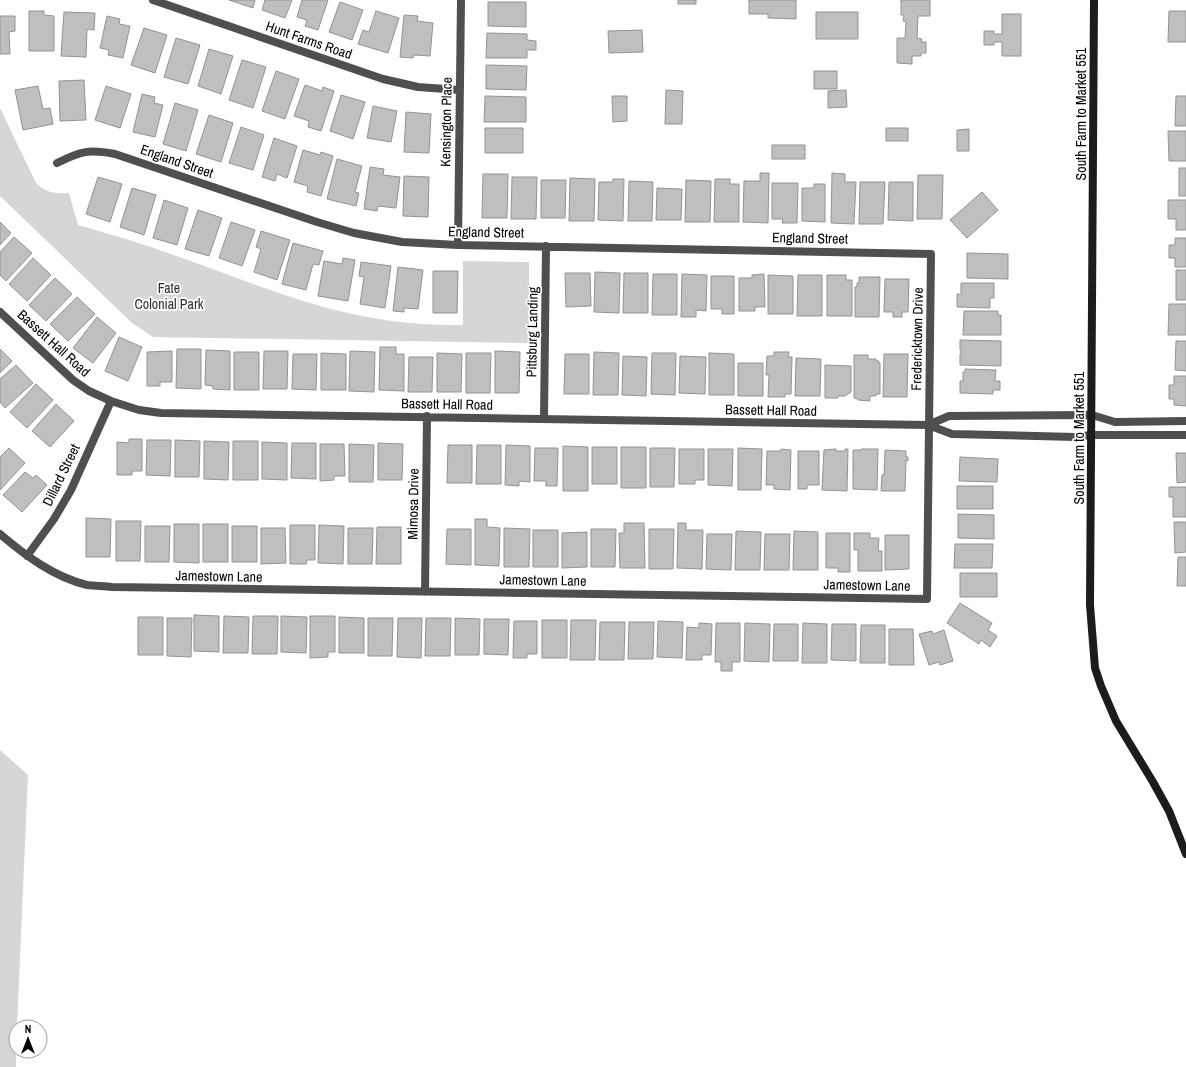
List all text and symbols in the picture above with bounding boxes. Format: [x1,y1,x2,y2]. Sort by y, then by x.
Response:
street label: Hunt Farms Road [263,17,355,63]
street label: South Farm to Market 551 [1072,47,1090,180]
street label: Kensington Place [436,77,456,167]
street label: England Street [138,140,216,182]
street label: England Street [448,222,524,242]
street label: England Street [772,228,848,248]
park label: Fate Colonial Park [135,279,204,313]
street label: Pittsburg Landing [522,286,542,377]
street label: Fredericktown Drive [907,287,927,391]
street label: Bassett Hall Road [14,306,94,380]
street label: South Farm to Market 551 [1070,371,1088,504]
street label: Bassett Hall Road [401,394,493,414]
street label: Bassett Hall Road [725,400,817,420]
street label: Dillard Street [38,441,84,509]
street label: Mimosa Drive [403,468,423,540]
street label: Jamestown Lane [175,566,263,586]
street label: Jamestown Lane [499,570,587,590]
street label: Jamestown Lane [823,575,911,595]
north arrow [8,1019,48,1059]
text: N [25,1022,31,1036]

